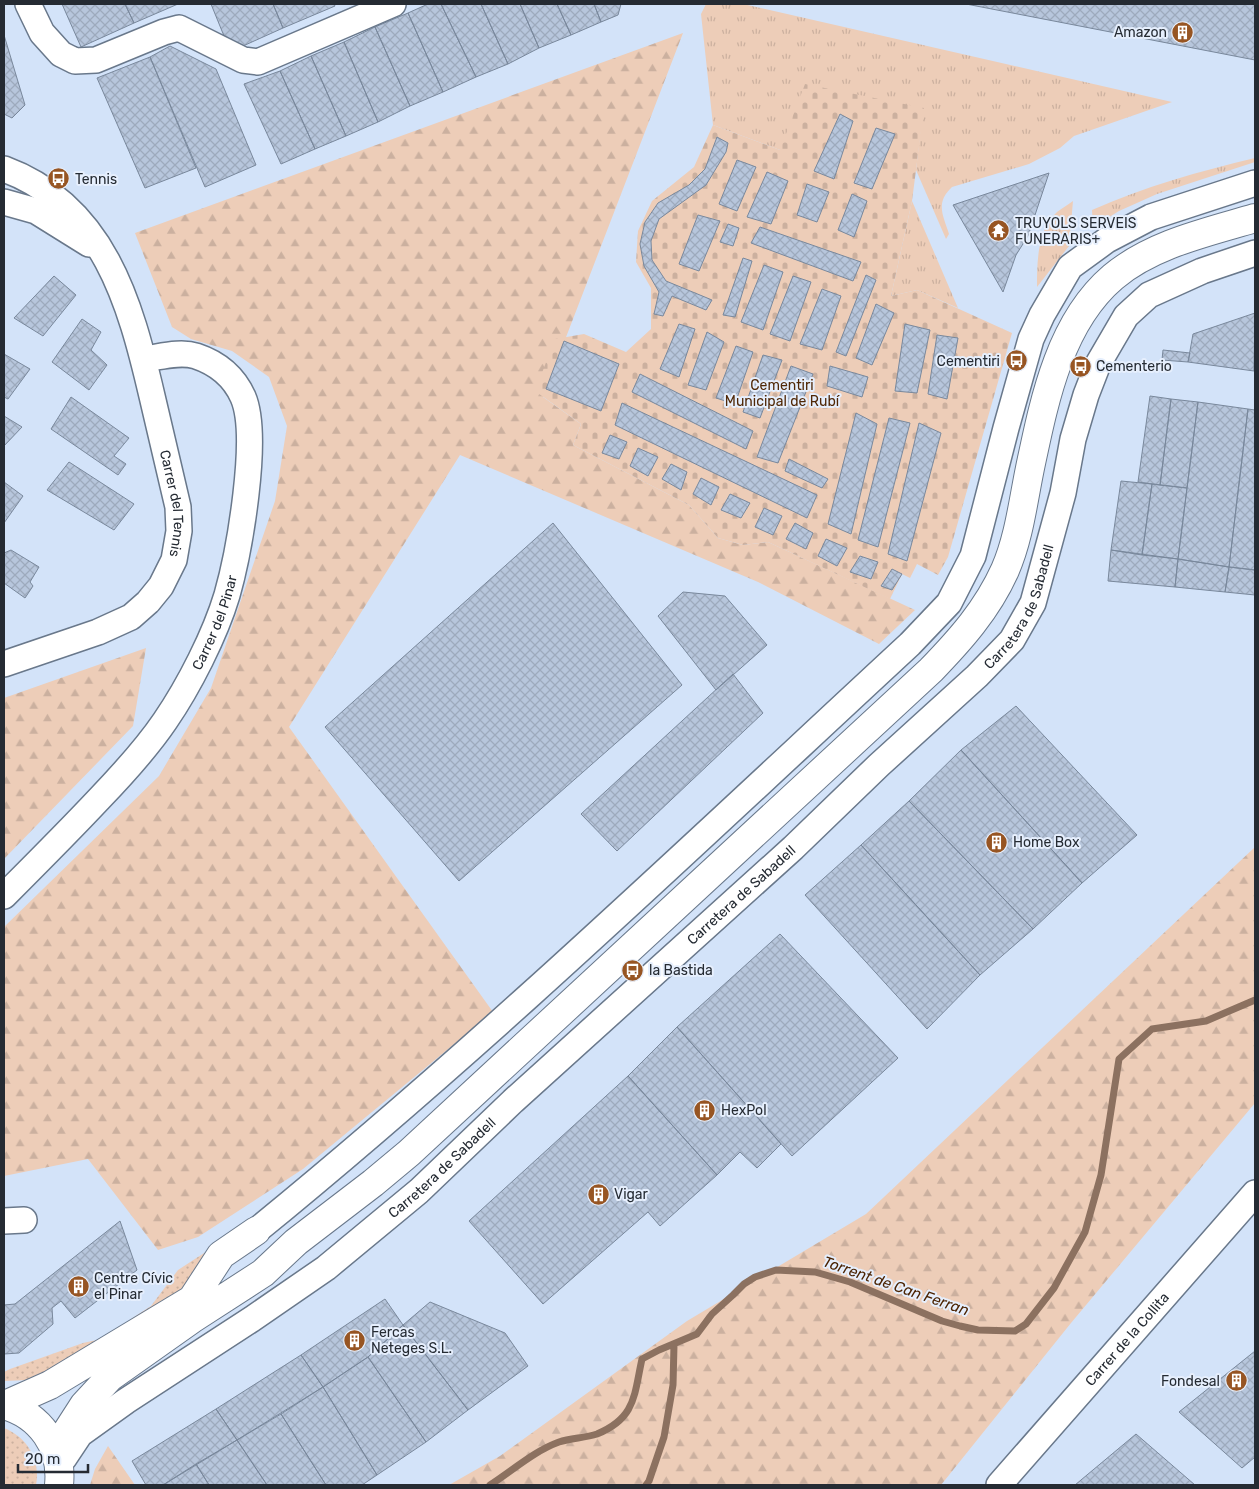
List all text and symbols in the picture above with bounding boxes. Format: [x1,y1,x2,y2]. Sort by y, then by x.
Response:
building icon: Amazon [1171,20,1195,44]
place label: Amazon [1114,24,1167,41]
bus stop icon: Tennis [47,167,71,191]
place label: Tennis [75,171,117,188]
place label: TRUYOLS SERVEIS FUNERARIS+ [1015,215,1137,248]
temple icon: TRUYOLS SERVEIS FUNERARIS+ [987,219,1011,243]
bus stop icon: Cementiri [1004,349,1028,373]
place label: Cementiri [937,353,1000,370]
bus stop icon: Cementerio [1068,354,1092,378]
place label: Cementerio [1096,358,1172,375]
park label: Cementiri Municipal de Rubí [725,377,840,410]
street label: Carrer del Tennis [156,448,187,558]
street label: Carretera de Sabadell [980,542,1058,673]
street label: Carrer del Pinar [189,573,241,673]
building icon: Home Box [985,830,1009,854]
place label: Home Box [1013,834,1080,851]
street label: Carretera de Sabadell [684,842,799,949]
bus stop icon: la Bastida [621,958,645,982]
place label: la Bastida [649,962,713,979]
building icon: HexPol [693,1098,717,1122]
place label: HexPol [721,1102,767,1119]
street label: Carretera de Sabadell [385,1114,499,1222]
building icon: Vigar [586,1182,610,1206]
place label: Vigar [614,1186,649,1203]
water label: Torrent de Can Ferran [821,1253,971,1319]
place label: Centre Cívic el Pinar [94,1270,173,1303]
building icon: Centre Cívic el Pinar [66,1274,90,1298]
street label: Carrer de la Collita [1082,1289,1173,1390]
place label: Fercas Neteges S.L. [371,1324,452,1357]
building icon: Fercas Neteges S.L. [343,1328,367,1352]
building icon: Fondesal [1224,1369,1248,1393]
place label: Fondesal [1161,1373,1220,1390]
scale bar [18,1442,88,1474]
text: 20 m [25,1450,60,1468]

